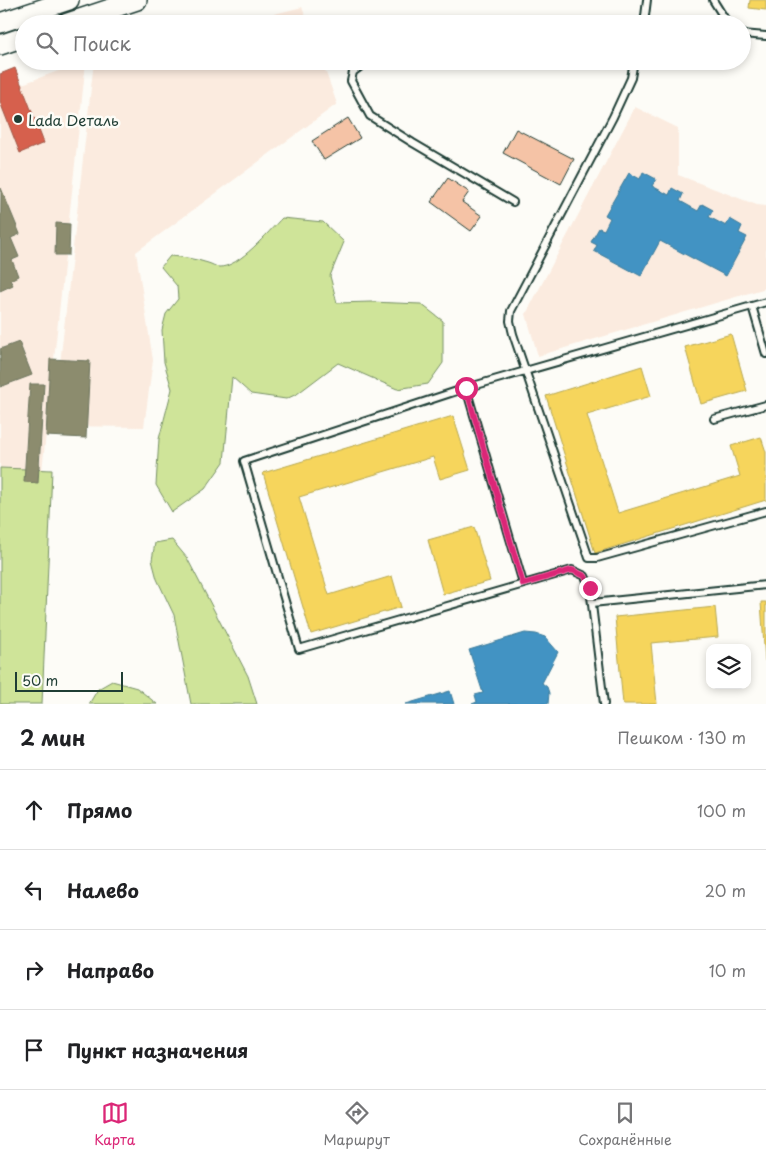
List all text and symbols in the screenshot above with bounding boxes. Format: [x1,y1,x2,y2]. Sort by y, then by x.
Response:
search box [15,15,751,70]
icon: search [33,29,61,57]
text: Поиск [73,29,131,57]
place label: Lada Dеталь [28,108,119,131]
marker: Lada Dеталь [12,113,24,125]
route start [455,377,478,400]
route end [579,577,602,600]
map controls [706,644,751,689]
button: layers [706,644,751,689]
scale bar [15,669,122,692]
text: 50 m [22,670,58,691]
text: 2 мин [20,721,85,753]
text: Пешком · 130 m [618,725,746,749]
icon: ahead [20,796,48,824]
text: Прямо [67,796,132,824]
text: 100 m [697,798,746,822]
icon: left [20,876,48,904]
text: Налево [67,876,139,904]
text: 20 m [705,878,746,902]
icon: right [20,956,48,984]
text: Направо [67,956,154,984]
text: 10 m [709,958,746,982]
icon: arrive [20,1036,48,1064]
text: Пункт назначения [67,1036,248,1064]
tab: Карта [94,1099,135,1150]
tab: Маршрут [324,1099,390,1150]
tab: Сохранённые [578,1099,672,1150]

